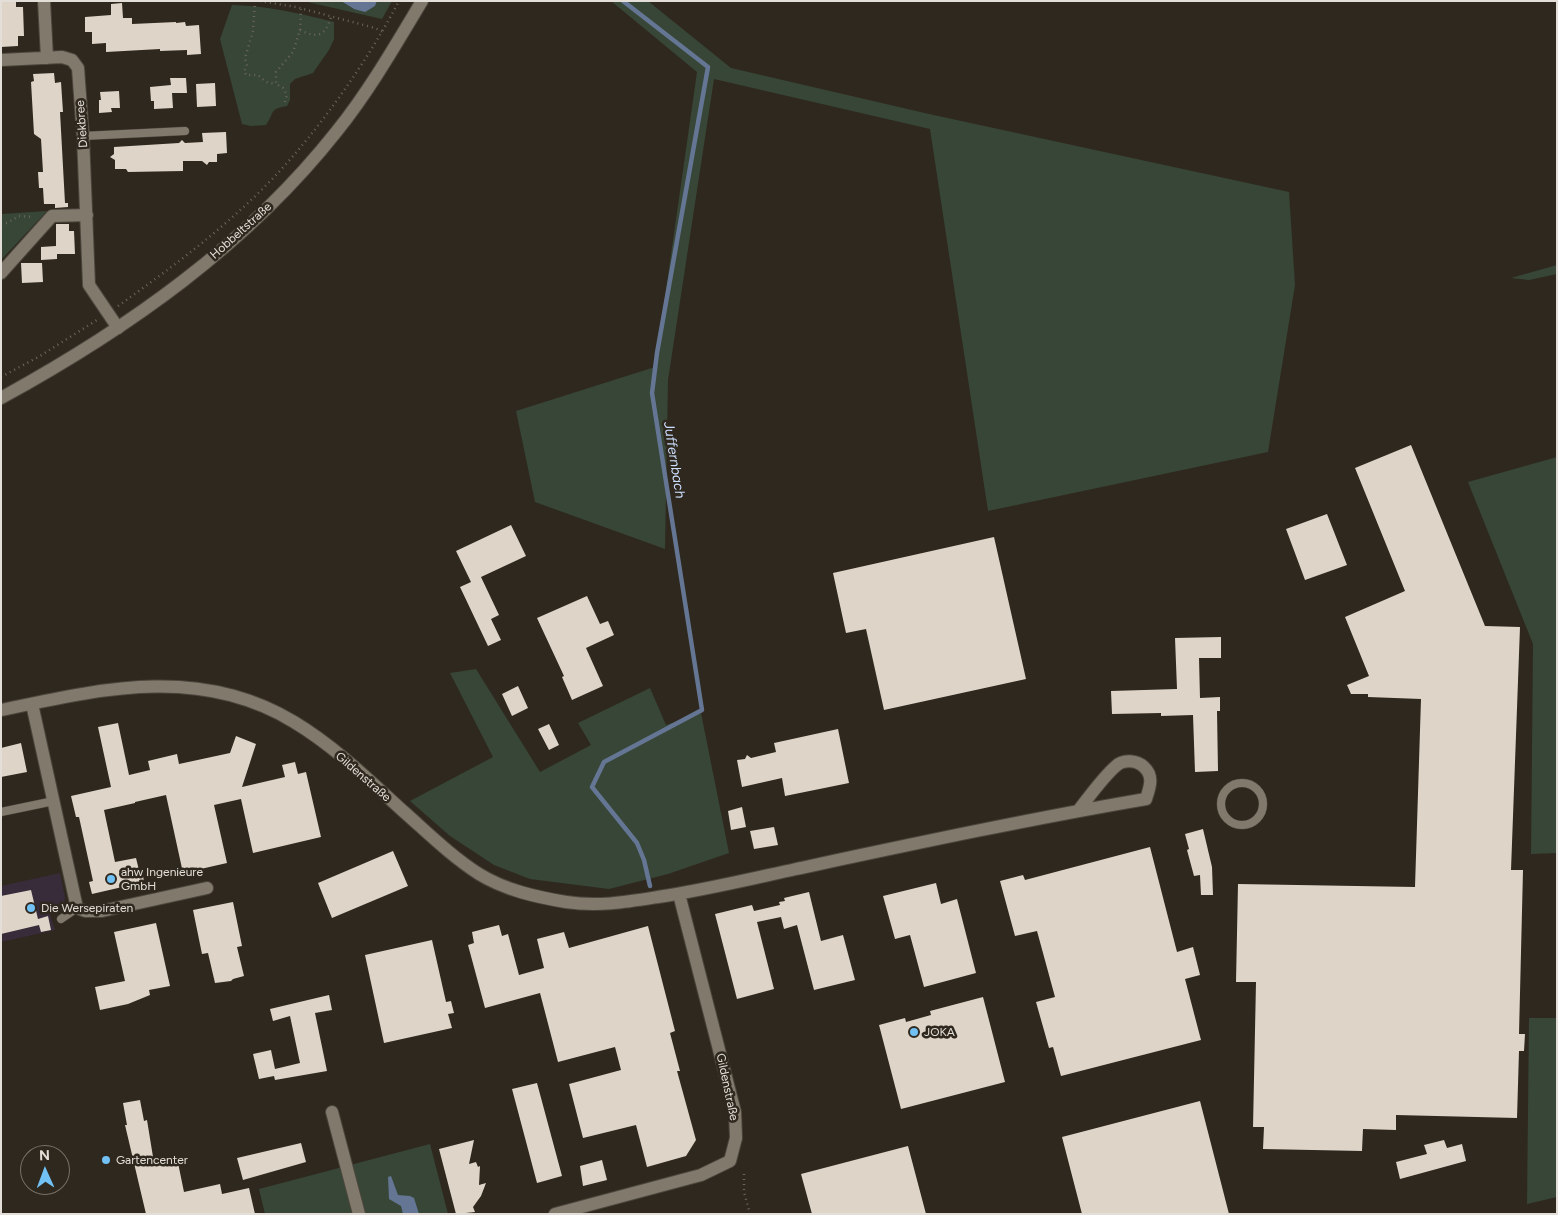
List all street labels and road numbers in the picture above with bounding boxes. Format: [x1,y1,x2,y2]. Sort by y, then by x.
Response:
street label: Diekbree [73,100,91,148]
street label: Hobbeltstraße [207,200,275,262]
street label: Gildenstraße [332,749,394,805]
street label: Gildenstraße [713,1052,741,1122]

